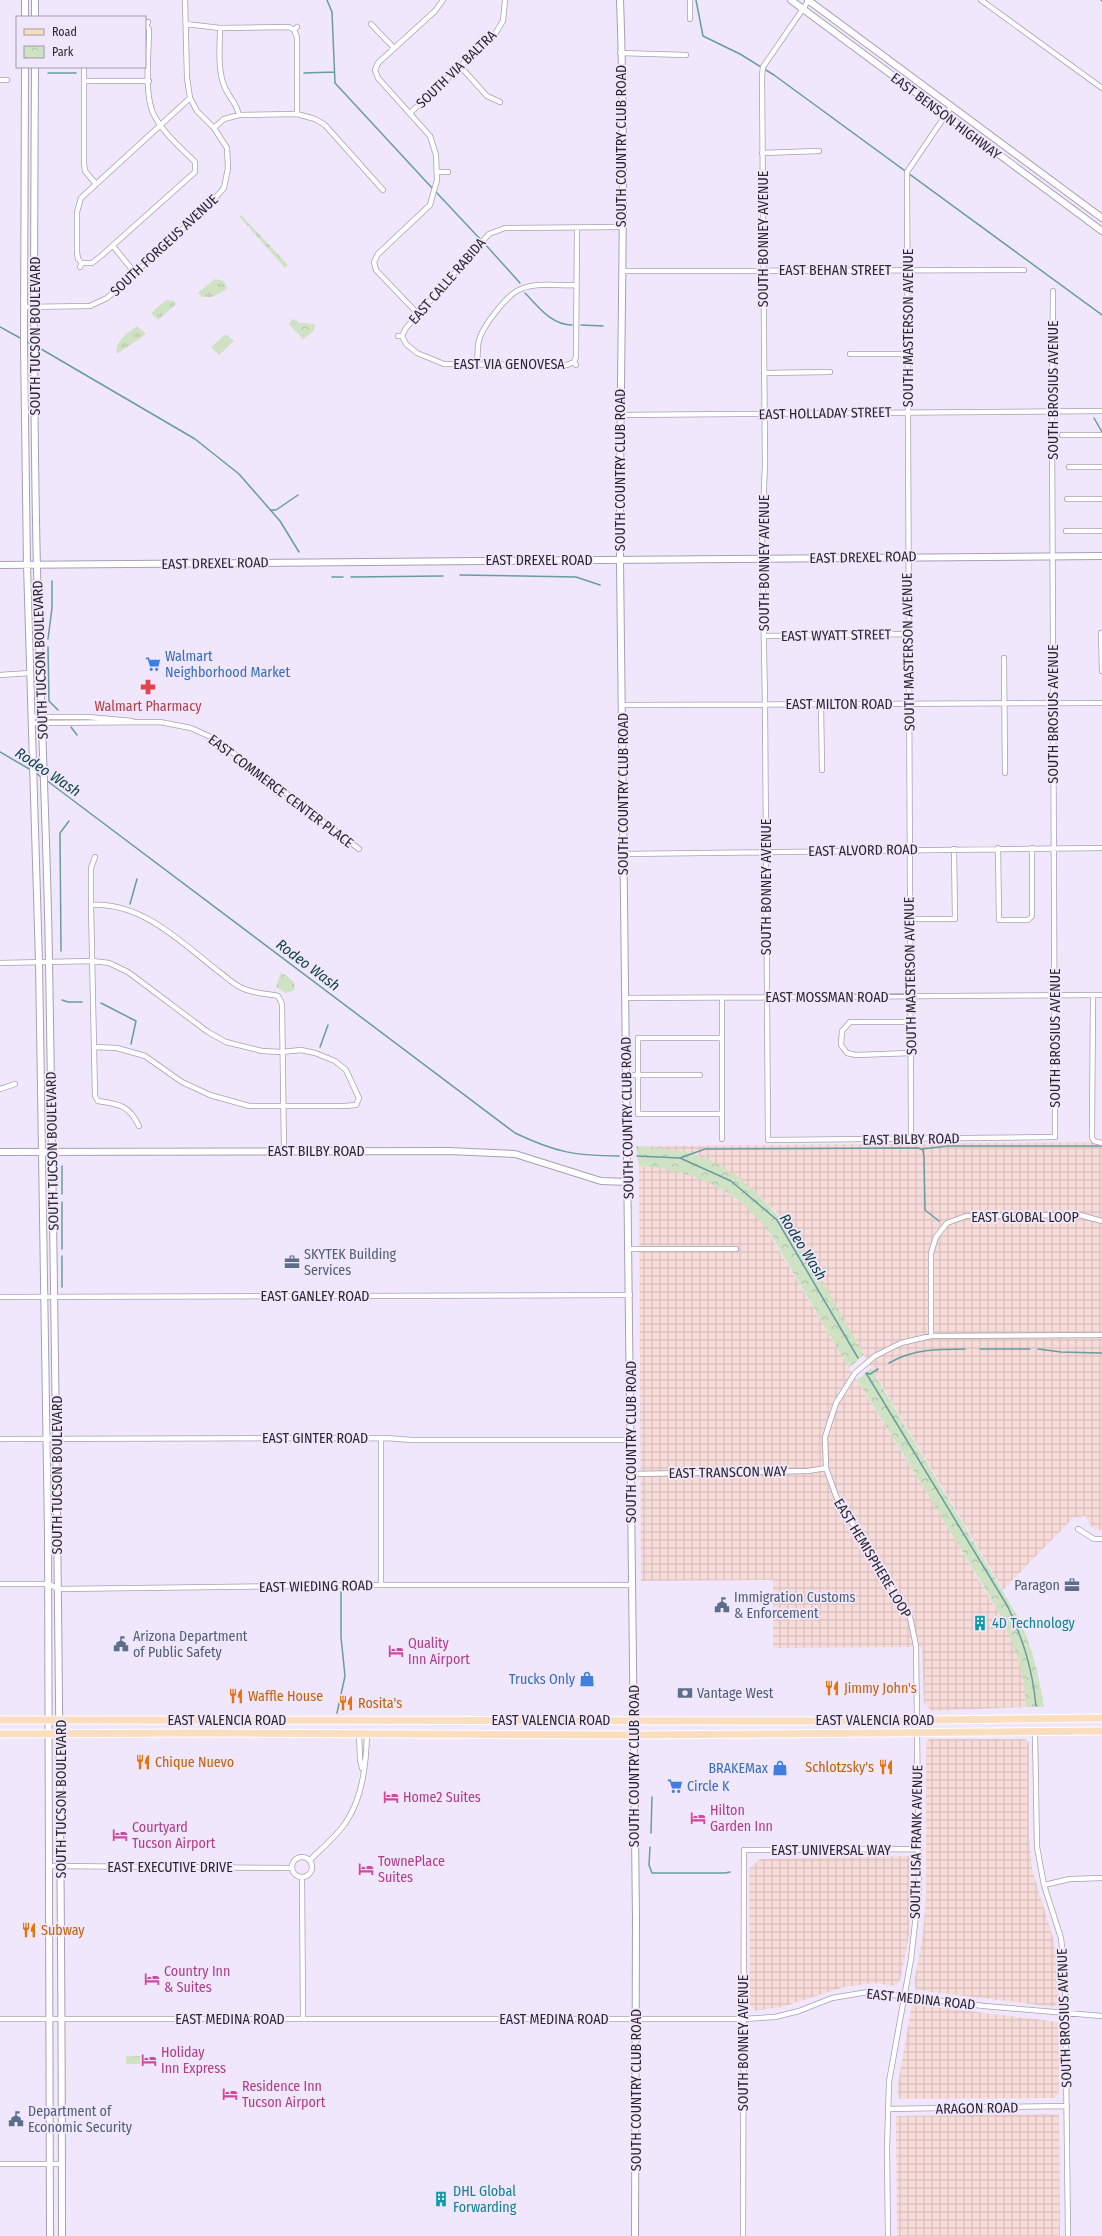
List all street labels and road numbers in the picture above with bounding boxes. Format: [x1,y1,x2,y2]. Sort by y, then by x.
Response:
street label: SOUTH VIA BALTRA [413,26,501,112]
street label: SOUTH COUNTRY CLUB ROAD [613,65,630,227]
street label: EAST BENSON HIGHWAY [887,69,1004,163]
street label: SOUTH BONNEY AVENUE [755,170,772,307]
street label: SOUTH FORGEUS AVENUE [107,191,222,300]
street label: EAST CALLE RABIDA [405,234,490,328]
street label: SOUTH MASTERSON AVENUE [900,248,917,407]
street label: SOUTH TUCSON BOULEVARD [27,257,44,415]
street label: EAST BEHAN STREET [779,262,892,279]
street label: SOUTH BROSIUS AVENUE [1045,320,1062,460]
street label: EAST VIA GENOVESA [453,356,565,373]
street label: SOUTH COUNTRY CLUB ROAD [612,389,629,551]
street label: EAST HOLLADAY STREET [759,404,892,423]
street label: SOUTH BONNEY AVENUE [756,494,773,631]
street label: EAST DREXEL ROAD [809,548,917,567]
street label: EAST DREXEL ROAD [485,552,593,569]
street label: EAST DREXEL ROAD [161,554,269,573]
street label: SOUTH MASTERSON AVENUE [899,572,918,731]
street label: SOUTH TUCSON BOULEVARD [29,580,52,740]
street label: EAST WYATT STREET [781,626,892,645]
street label: SOUTH BROSIUS AVENUE [1045,644,1062,784]
street label: EAST MILTON ROAD [785,696,893,713]
street label: SOUTH COUNTRY CLUB ROAD [615,713,632,875]
street label: EAST COMMERCE CENTER PLACE [205,731,357,852]
street label: SOUTH BONNEY AVENUE [758,818,775,955]
street label: EAST ALVORD ROAD [808,841,918,860]
street label: SOUTH MASTERSON AVENUE [901,896,920,1055]
street label: SOUTH BROSIUS AVENUE [1047,968,1064,1108]
street label: EAST MOSSMAN ROAD [765,989,889,1006]
street label: SOUTH COUNTRY CLUB ROAD [618,1037,637,1199]
street label: SOUTH TUCSON BOULEVARD [43,1071,62,1231]
street label: EAST BILBY ROAD [862,1130,960,1149]
street label: EAST BILBY ROAD [267,1143,365,1160]
street label: EAST GLOBAL LOOP [971,1209,1079,1226]
street label: EAST GANLEY ROAD [261,1288,369,1305]
street label: SOUTH COUNTRY CLUB ROAD [623,1361,640,1523]
street label: SOUTH TUCSON BOULEVARD [49,1396,66,1554]
street label: EAST GINTER ROAD [262,1430,368,1447]
street label: EAST TRANSCON WAY [668,1463,788,1482]
street label: EAST HEMISPHERE LOOP [830,1495,915,1621]
street label: EAST WIEDING ROAD [259,1577,373,1596]
street label: SOUTH COUNTRY CLUB ROAD [626,1685,643,1847]
street label: EAST VALENCIA ROAD [168,1712,287,1729]
street label: EAST VALENCIA ROAD [492,1712,611,1729]
street label: EAST VALENCIA ROAD [816,1712,935,1729]
street label: SOUTH TUCSON BOULEVARD [53,1720,70,1878]
street label: SOUTH LISA FRANK AVENUE [907,1764,926,1919]
street label: EAST UNIVERSAL WAY [771,1842,891,1859]
street label: EAST EXECUTIVE DRIVE [107,1859,233,1876]
street label: SOUTH BROSIUS AVENUE [1054,1948,1075,2088]
street label: SOUTH BONNEY AVENUE [735,1974,752,2111]
street label: EAST MEDINA ROAD [866,1985,976,2014]
street label: SOUTH COUNTRY CLUB ROAD [628,2009,645,2171]
street label: EAST MEDINA ROAD [175,2011,285,2028]
street label: EAST MEDINA ROAD [499,2011,609,2028]
street label: ARAGON ROAD [936,2099,1018,2118]

